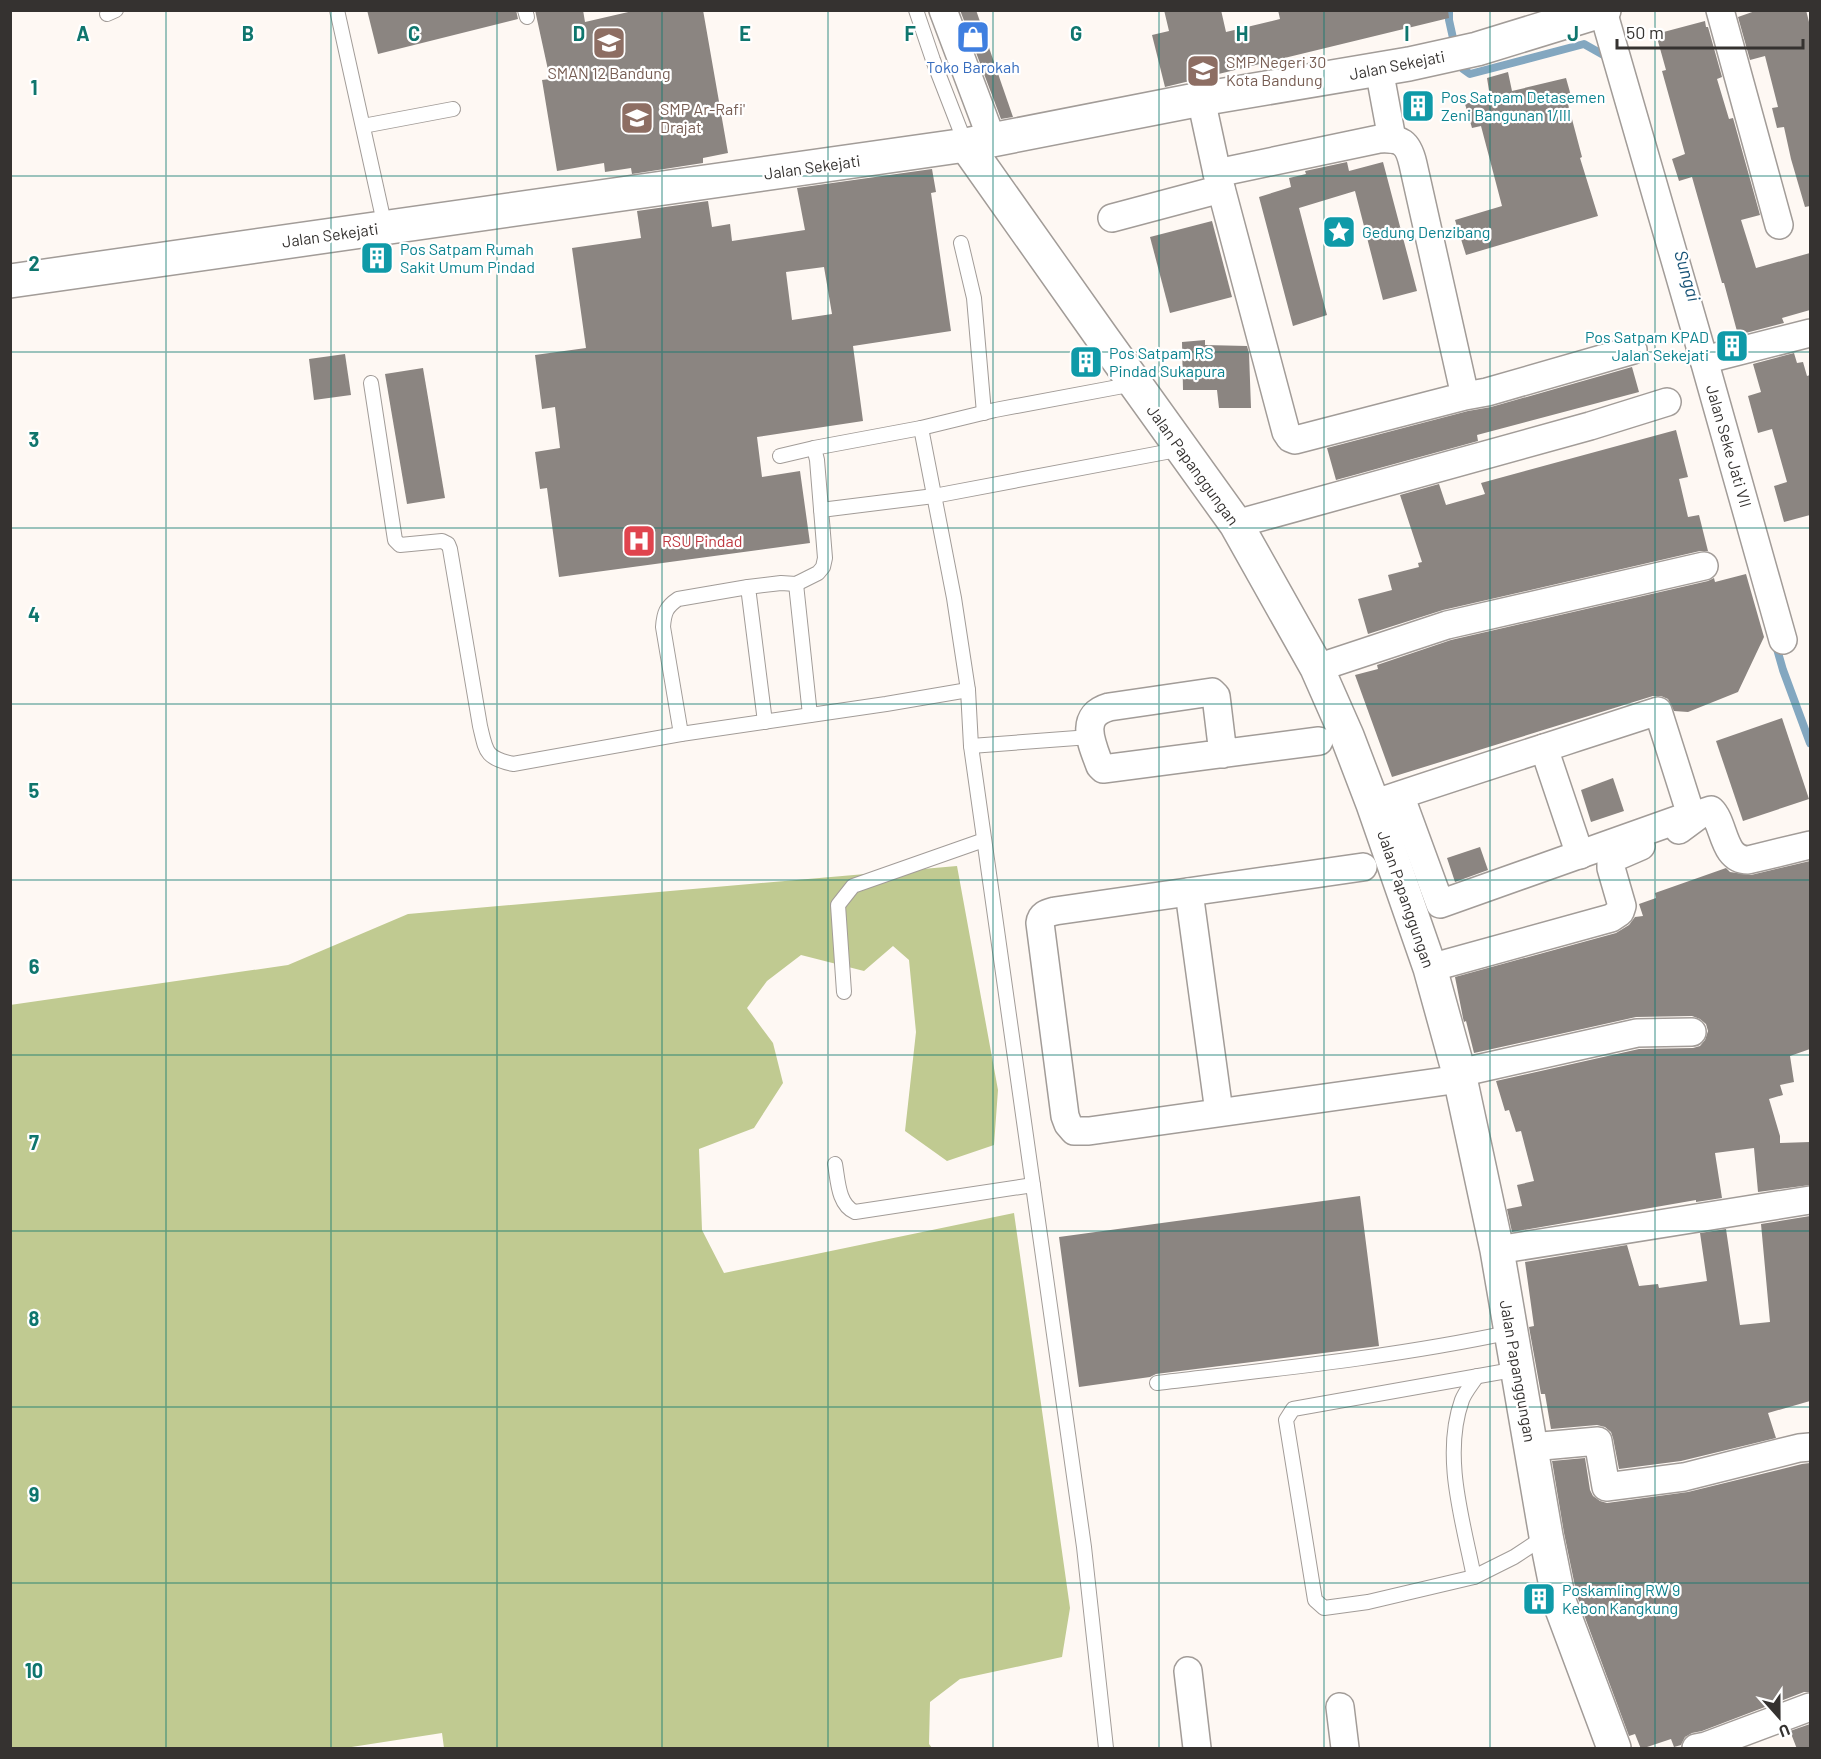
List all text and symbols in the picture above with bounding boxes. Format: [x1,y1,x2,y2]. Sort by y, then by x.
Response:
scale bar [1617,12,1803,50]
shop icon: Toko Barokah [955,19,991,55]
text: A [76,21,90,45]
text: B [242,21,254,45]
text: C [408,21,420,45]
text: D [573,21,585,45]
text: E [739,21,751,45]
text: F [904,21,916,45]
text: G [1070,21,1082,45]
text: H [1236,21,1248,45]
text: I [1404,21,1410,45]
text: J [1567,21,1579,45]
text: 50 m [1626,21,1664,43]
school or university icon: SMAN 12 Bandung [591,25,627,61]
street label: Jalan Sekejati [1347,46,1446,83]
place label: SMP Negeri 30 Kota Bandung [1226,52,1326,89]
school or university icon: SMP Negeri 30 Kota Bandung [1185,53,1221,89]
place label: Toko Barokah [926,57,1020,76]
place label: SMAN 12 Bandung [547,63,671,82]
text: 1 [30,75,38,99]
place label: Pos Satpam Detasemen Zeni Bangunan 1/III [1441,87,1605,124]
building icon: Pos Satpam Detasemen Zeni Bangunan 1/III [1400,88,1436,124]
place label: SMP Ar-Rafi' Drajat [660,99,745,136]
school or university icon: SMP Ar-Rafi' Drajat [619,100,655,136]
street label: Jalan Sekejati [763,150,861,183]
place icon: Gedung Denzibang [1321,214,1357,250]
street label: Jalan Sekejati [281,218,379,251]
place label: Gedung Denzibang [1362,222,1490,241]
place label: Pos Satpam Rumah Sakit Umum Pindad [400,239,535,276]
building icon: Pos Satpam Rumah Sakit Umum Pindad [359,240,395,276]
water label: Sungai [1670,248,1706,304]
text: 2 [28,251,40,275]
place label: Pos Satpam KPAD Jalan Sekejati [1585,327,1709,364]
building icon: Pos Satpam KPAD Jalan Sekejati [1714,328,1750,364]
place label: Pos Satpam RS Pindad Sukapura [1109,343,1225,380]
building icon: Pos Satpam RS Pindad Sukapura [1068,344,1104,380]
street label: Jalan Seke Jati VII [1703,382,1756,509]
street label: Jalan Papanggungan [1143,401,1243,529]
text: 3 [29,427,39,451]
hospital icon: RSU Pindad [621,523,657,559]
place label: RSU Pindad [662,531,742,550]
text: 4 [28,602,40,626]
text: 5 [29,778,40,802]
street label: Jalan Papanggungan [1374,828,1439,970]
text: 6 [29,954,40,978]
text: 7 [29,1130,39,1154]
street label: Jalan Papanggungan [1497,1298,1540,1443]
text: 8 [29,1306,40,1330]
text: 9 [29,1482,39,1506]
place label: Poskamling RW 9 Kebon Kangkung [1562,1580,1680,1617]
building icon: Poskamling RW 9 Kebon Kangkung [1521,1581,1557,1617]
text: 10 [25,1658,43,1682]
north arrow [1749,1687,1809,1747]
text: U [1776,1721,1793,1742]

